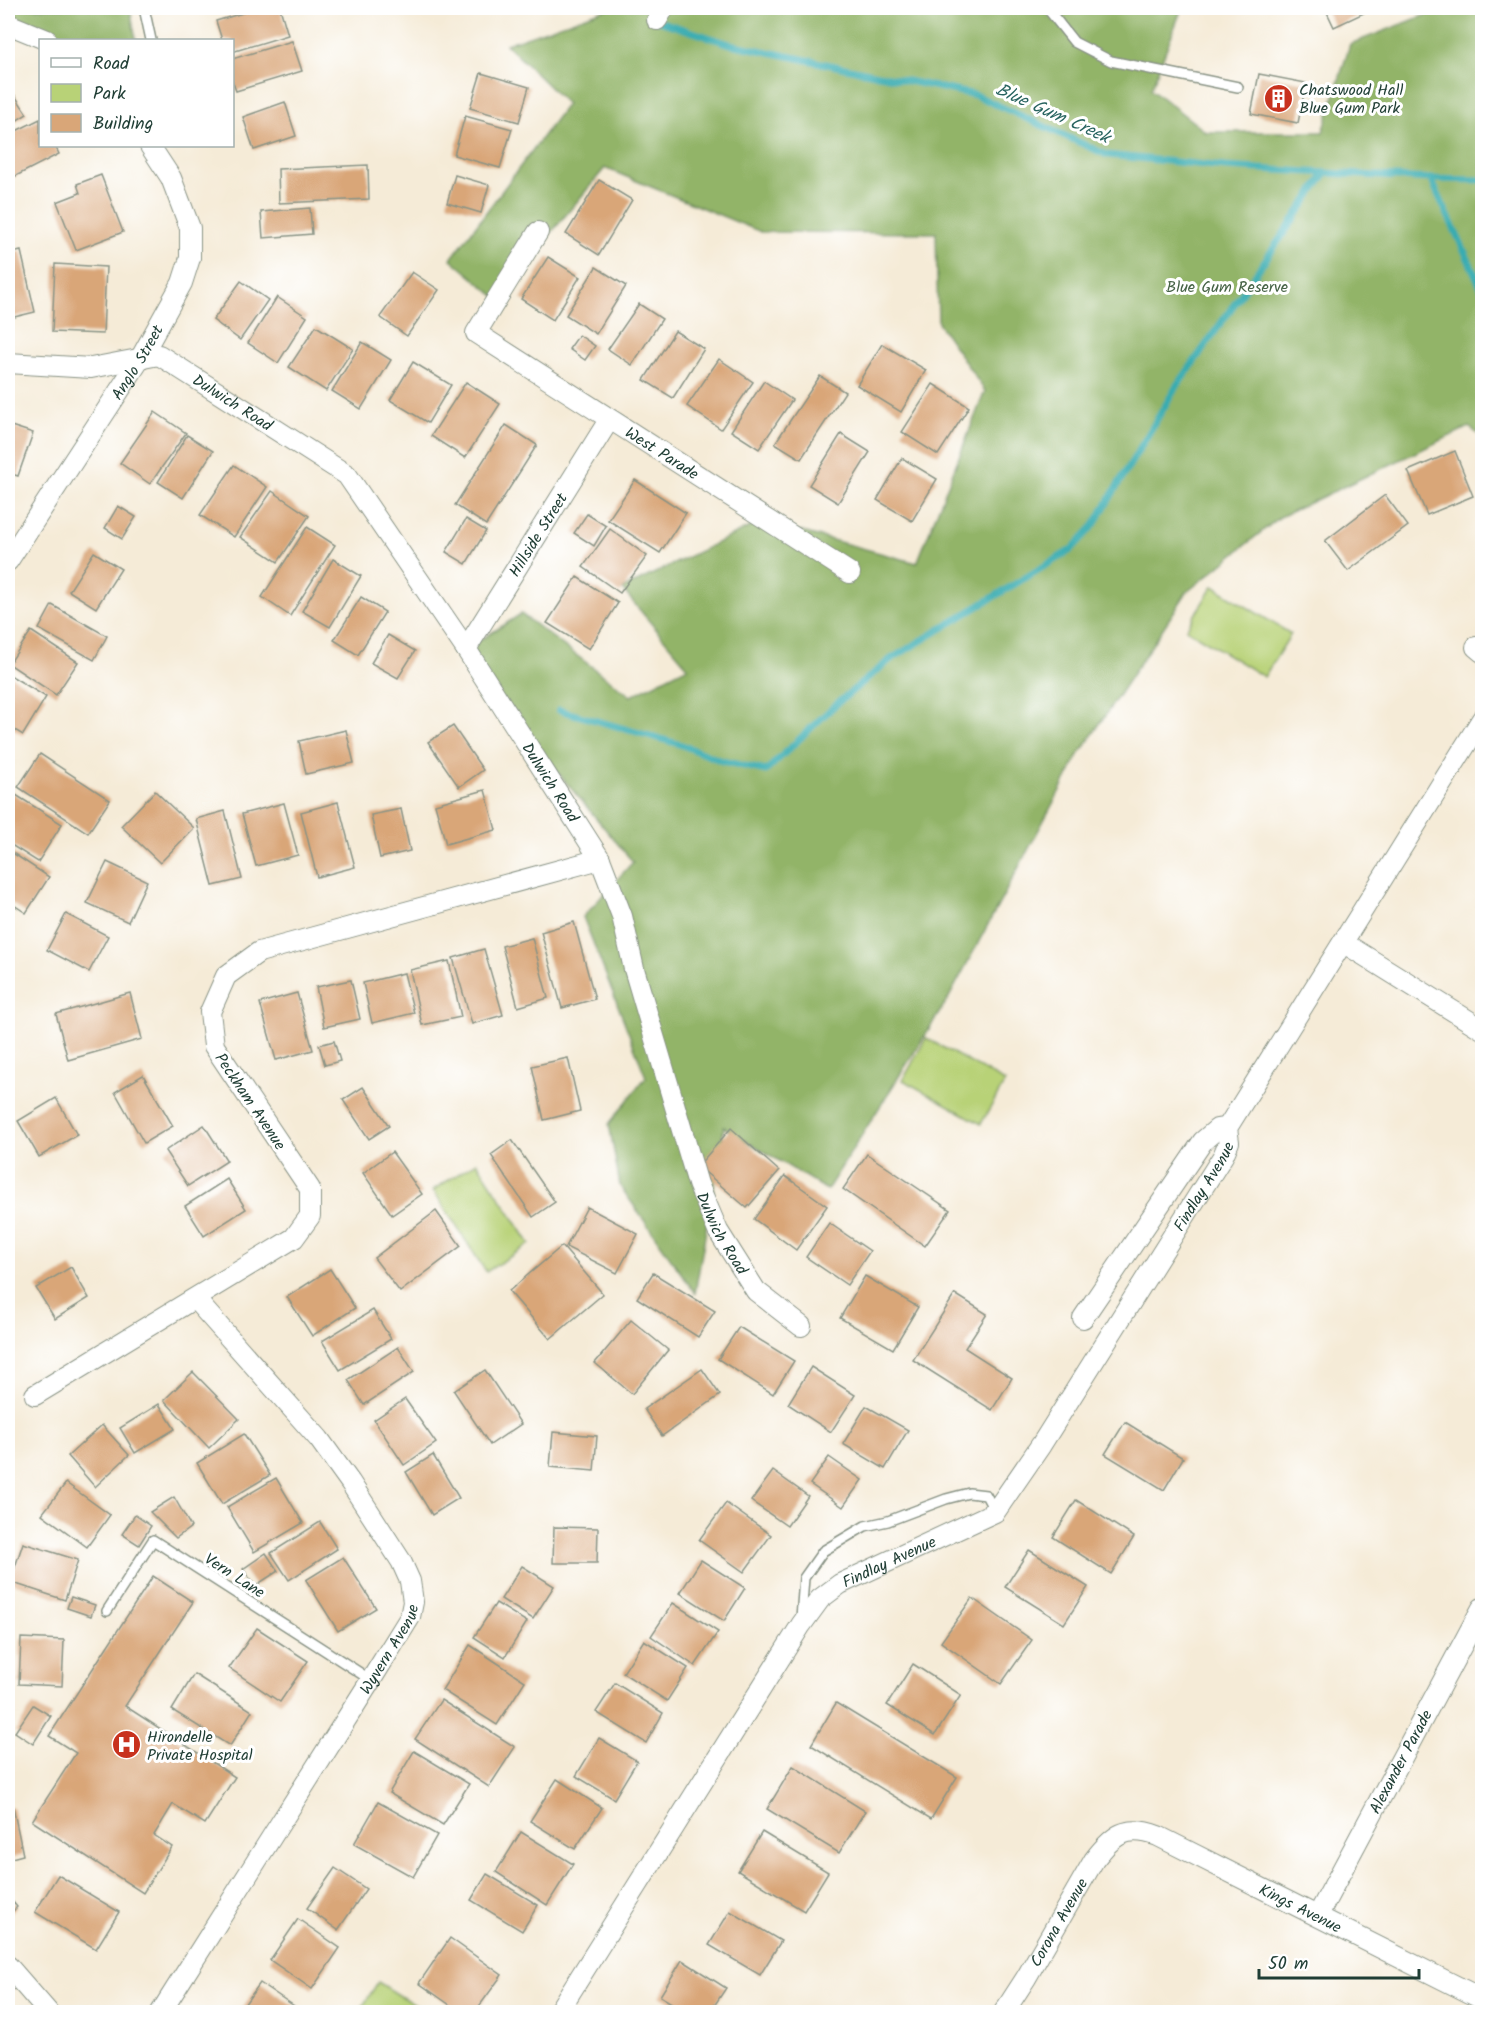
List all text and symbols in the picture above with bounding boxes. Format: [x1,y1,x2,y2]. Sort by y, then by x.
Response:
legend [39,39,234,147]
text: Road [93,50,130,79]
water label: Blue Gum Creek [991,76,1117,154]
place label: Chatswood Hall Blue Gum Park [1299,78,1403,121]
text: Park [93,80,126,109]
building icon: Chatswood Hall Blue Gum Park [1262,82,1294,114]
text: Building [93,110,153,139]
park label: Blue Gum Reserve [1166,275,1288,300]
street label: Anglo Street [105,320,171,405]
street label: Dulwich Road [187,368,278,439]
street label: West Parade [620,421,703,487]
street label: Hillside Street [503,488,575,582]
street label: Dulwich Road [515,738,585,829]
street label: Peckham Avenue [208,1048,292,1156]
street label: Findlay Avenue [1168,1138,1242,1237]
street label: Dulwich Road [689,1188,754,1281]
street label: Findlay Avenue [838,1530,941,1595]
street label: Vern Lane [199,1547,269,1605]
street label: Wyvern Avenue [354,1602,426,1700]
street label: Alexander Parade [1363,1706,1439,1819]
place label: Hirondelle Private Hospital [147,1725,253,1768]
hospital icon: Hirondelle Private Hospital [110,1729,142,1761]
street label: Corona Avenue [1024,1874,1095,1972]
street label: Kings Avenue [1254,1878,1346,1940]
scale bar [1259,1942,1420,1980]
text: 50 m [1268,1950,1308,1979]

